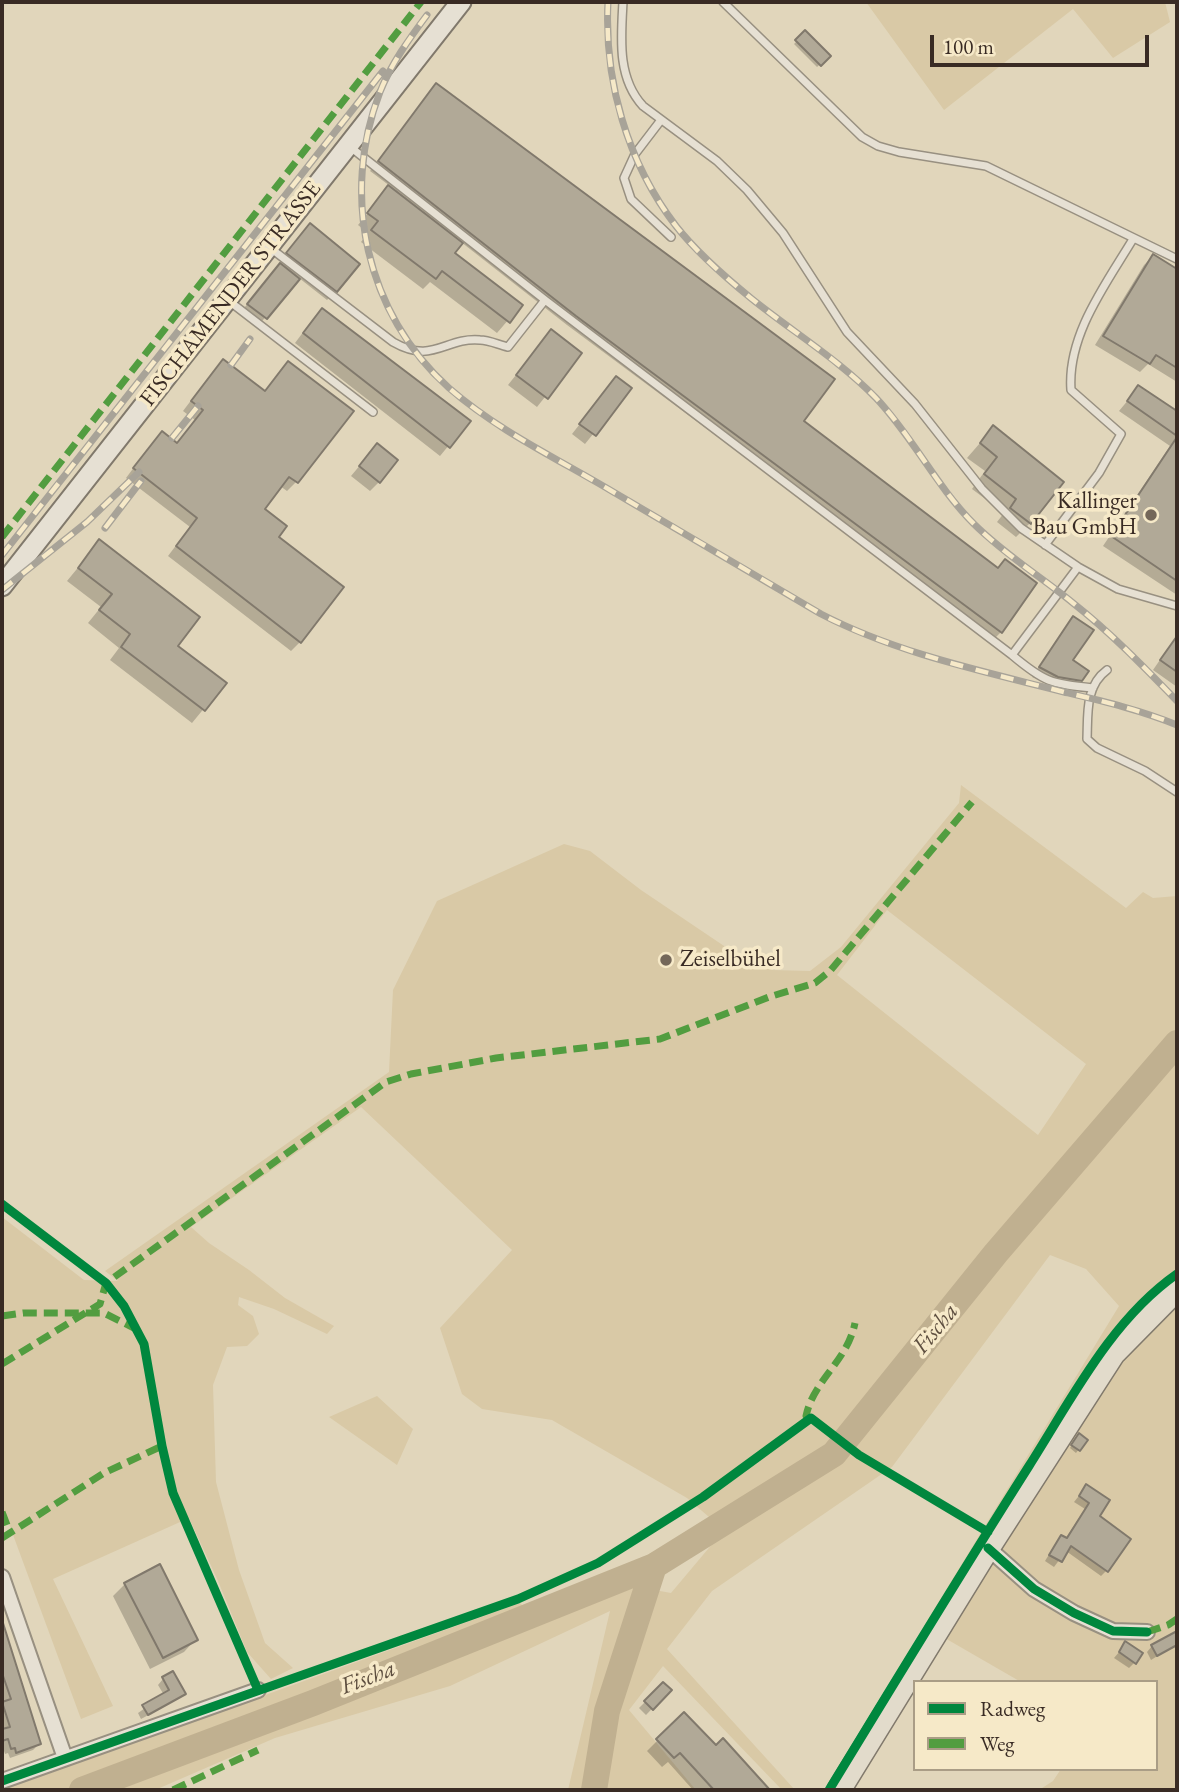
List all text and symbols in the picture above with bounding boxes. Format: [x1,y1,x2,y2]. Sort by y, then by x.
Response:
scale bar [934,21,1153,65]
text: 100 m [943,33,994,60]
street label: FISCHAMENDER STRASSE [135,176,327,412]
place label: Kallinger Bau GmbH [1032,488,1137,542]
marker: Kallinger Bau GmbH [1143,507,1159,523]
place label: Zeiselbühel [680,946,781,974]
marker: Zeiselbühel [658,952,674,968]
water label: Fischa [907,1298,965,1360]
water label: Fischa [337,1654,399,1702]
legend [913,1680,1158,1771]
text: Radweg [980,1695,1045,1722]
text: Weg [980,1730,1014,1757]

